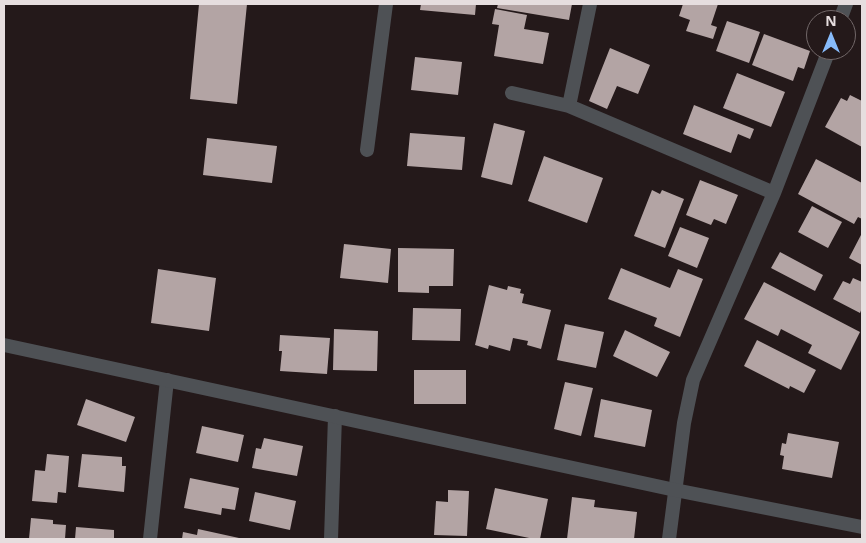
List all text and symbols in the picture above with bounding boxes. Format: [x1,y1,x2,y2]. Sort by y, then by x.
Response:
north arrow [806,10,856,60]
text: N [825,11,837,30]

